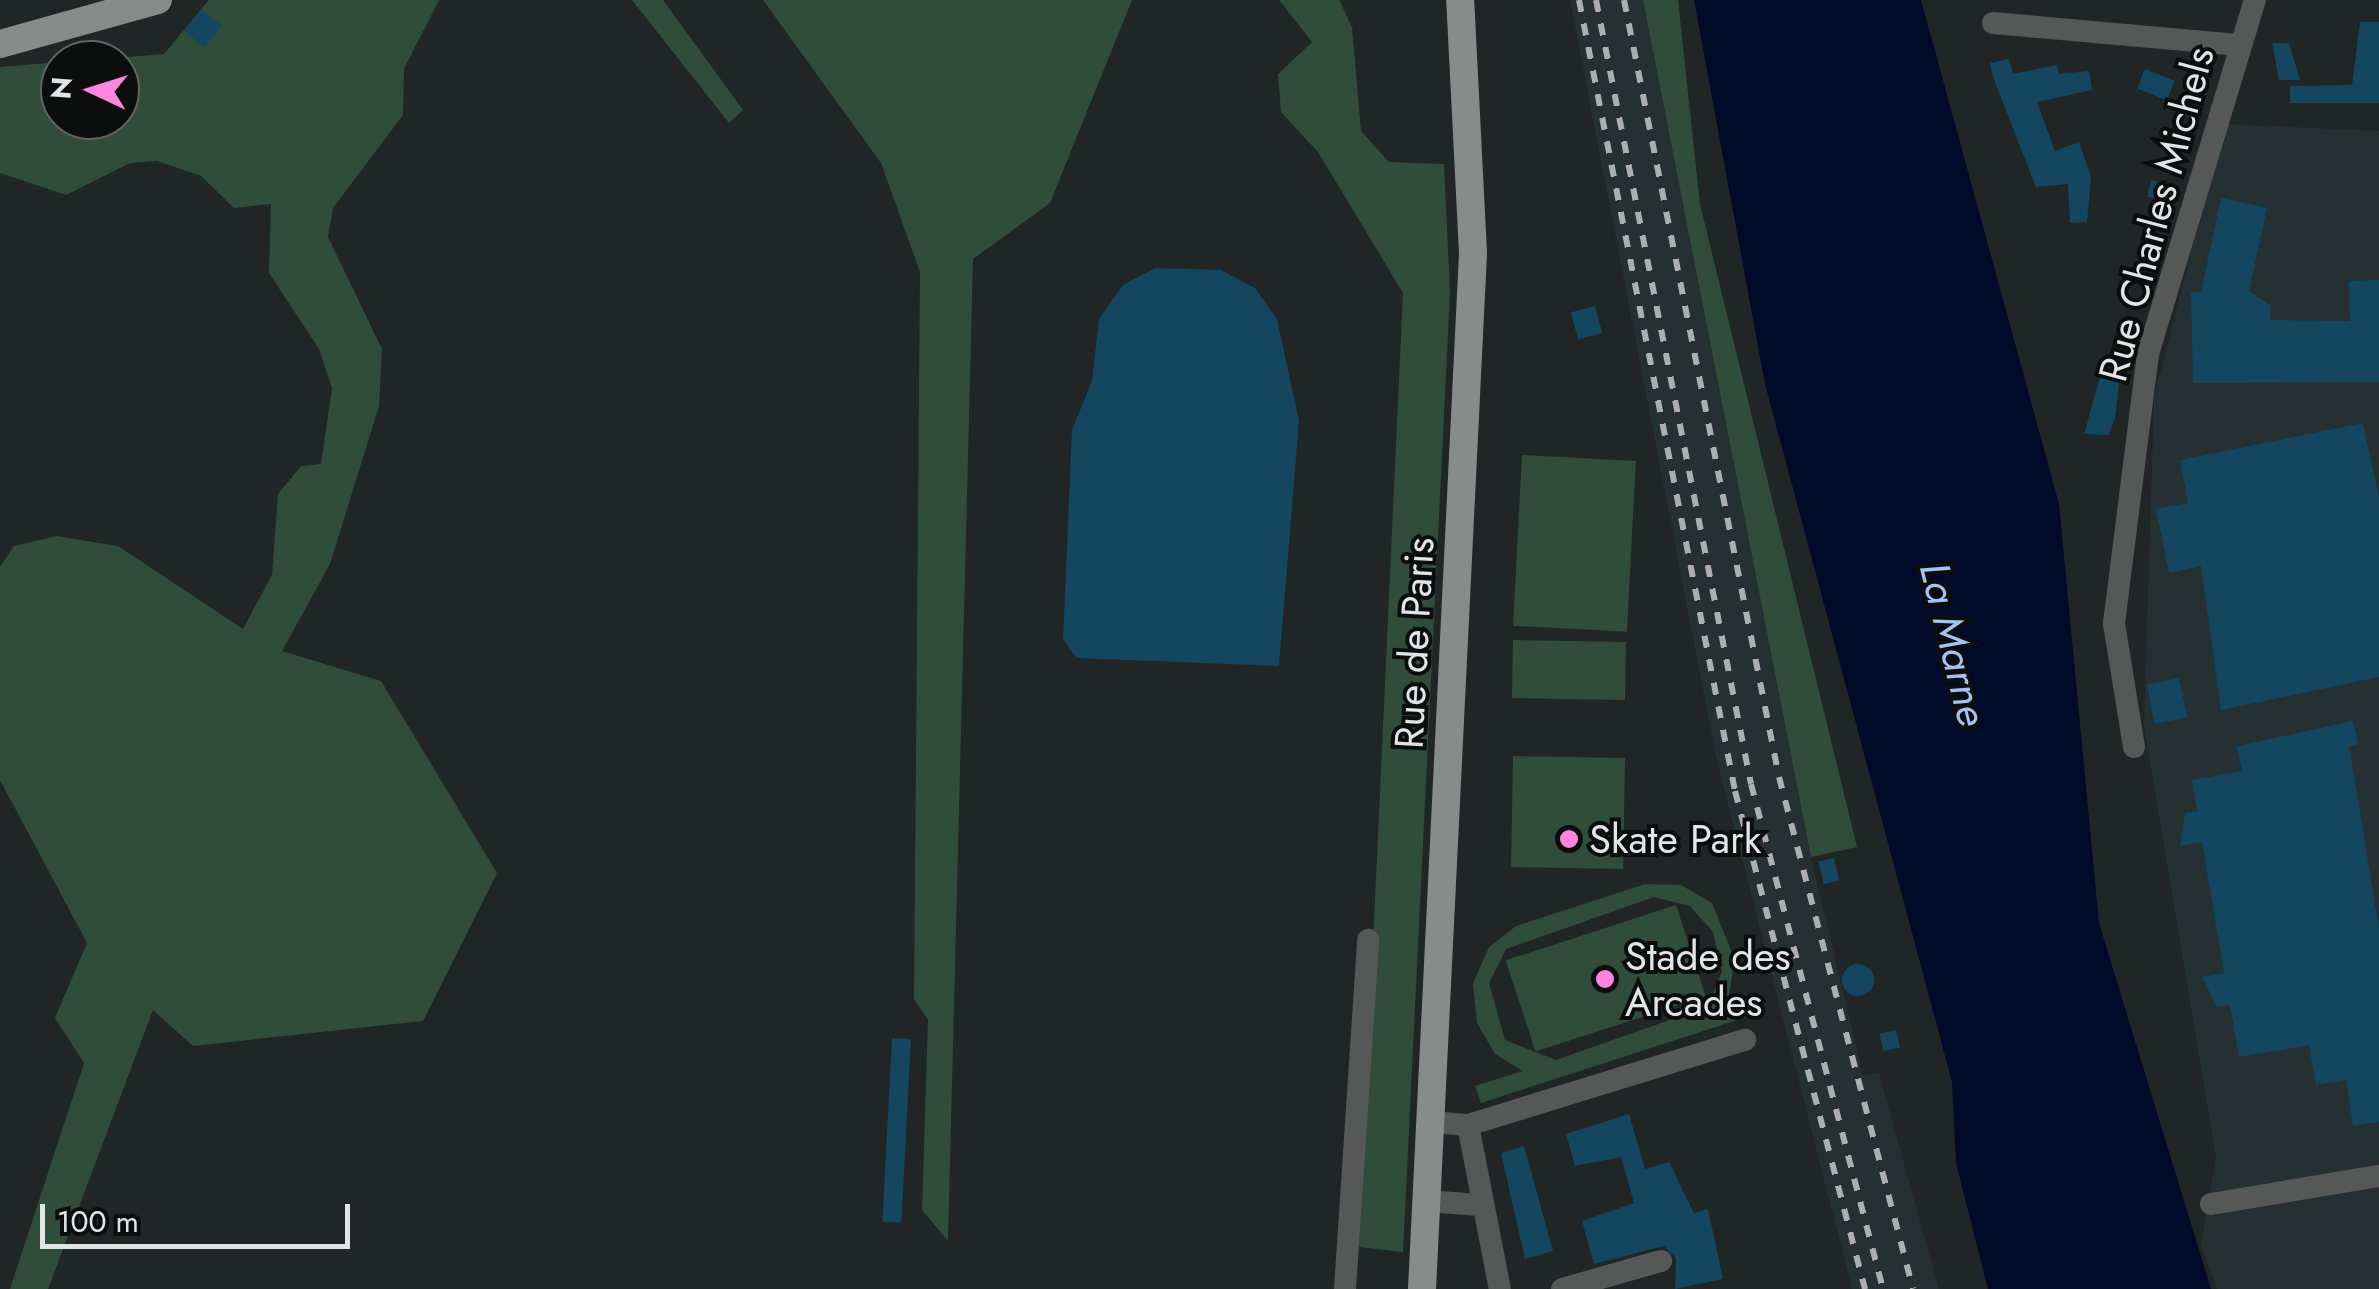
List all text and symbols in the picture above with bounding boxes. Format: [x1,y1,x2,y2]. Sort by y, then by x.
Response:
north arrow [40,40,140,140]
street label: Rue Charles Michels [2088,42,2224,386]
text: N [40,75,83,101]
street label: Rue de Paris [1384,536,1444,750]
water label: La Marne [1908,557,1998,731]
place label: Skate Park [1589,815,1761,863]
marker: Skate Park [1558,828,1580,850]
place label: Stade des Arcades [1625,932,1791,1026]
marker: Stade des Arcades [1594,968,1616,990]
scale bar [45,1184,355,1246]
text: 100 m [57,1200,139,1243]

